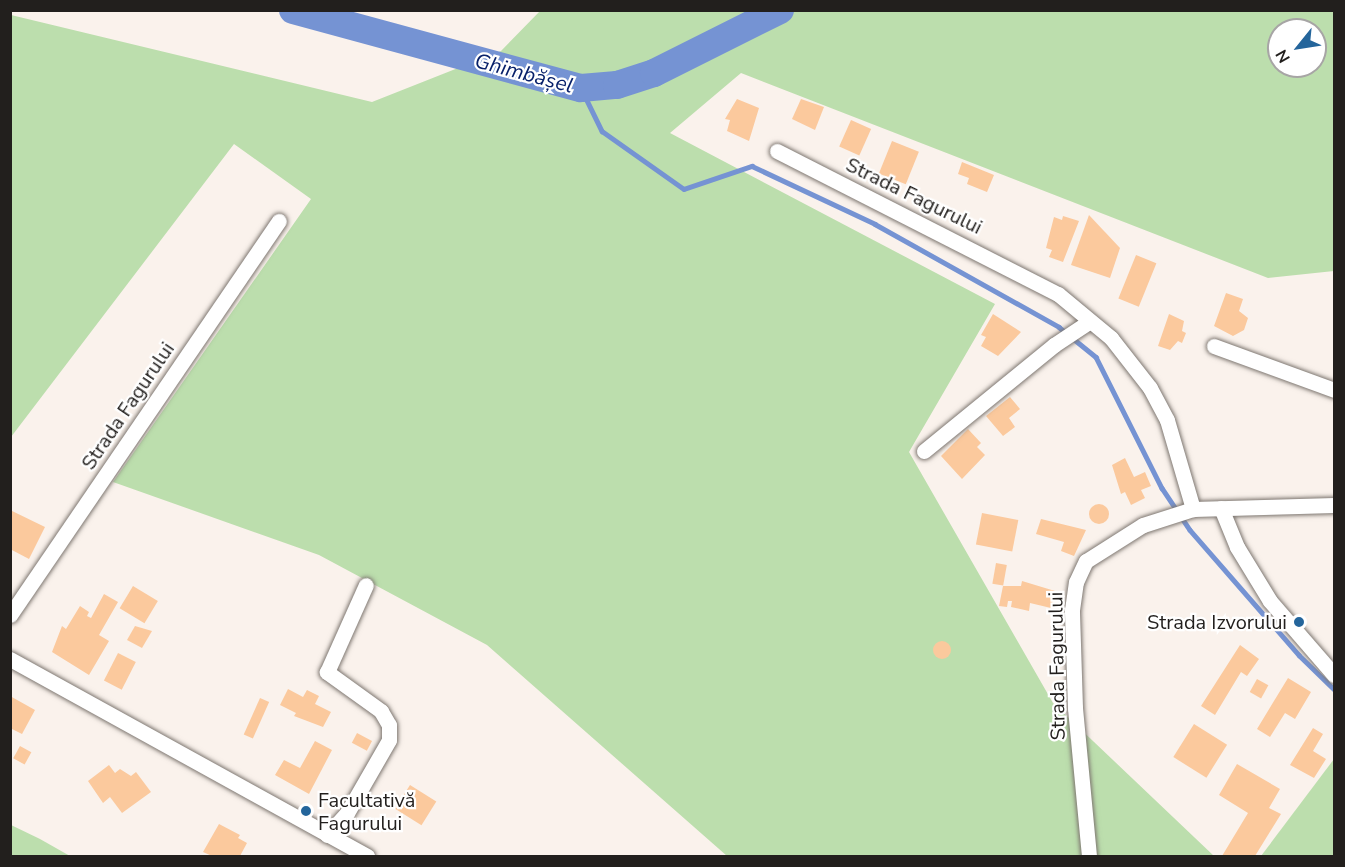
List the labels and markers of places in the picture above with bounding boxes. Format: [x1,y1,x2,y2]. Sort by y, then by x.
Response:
place label: Strada Izvorului [1147,610,1287,634]
marker: Strada Izvorului [1292,615,1306,629]
place label: Facultativă Fagurului [318,788,415,835]
marker: Facultativă Fagurului [299,804,313,818]

